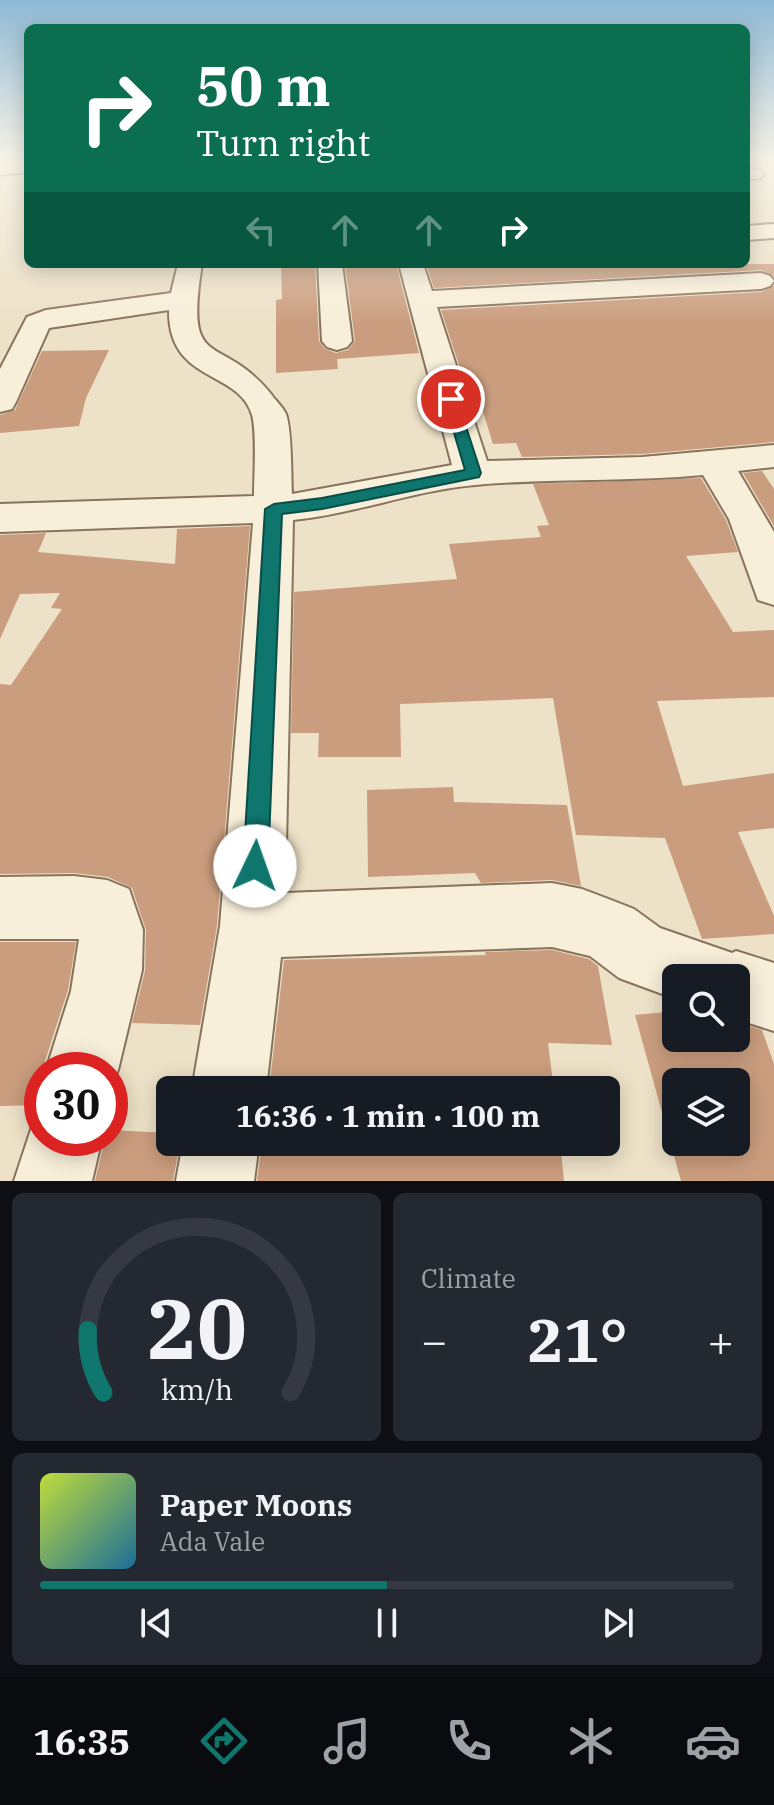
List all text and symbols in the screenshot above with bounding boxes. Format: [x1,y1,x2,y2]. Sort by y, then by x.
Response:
text: 50 m [196,49,331,121]
icon: right [64,56,168,160]
text: Turn right [196,119,370,166]
icon: left [239,208,283,252]
icon: ahead [323,208,367,252]
icon: ahead [407,208,451,252]
icon: right [491,208,535,252]
pin [417,365,485,433]
icon: arrive [429,377,473,421]
position arrow [213,824,297,908]
map controls [662,964,750,1156]
button: search [662,964,750,1052]
speed limit sign: 30 [24,1052,128,1156]
button: layers [662,1068,750,1156]
text: 16:36 · 1 min · 100 m [236,1096,540,1135]
text: Climate [421,1261,516,1295]
text: 20 [147,1274,246,1382]
text: 21° [527,1300,628,1379]
text: − [421,1312,447,1369]
text: + [708,1312,734,1369]
text: km/h [160,1371,233,1408]
text: Paper Moons [160,1485,352,1524]
text: Ada Vale [160,1524,265,1558]
icon: previous [134,1601,178,1645]
icon: pause [365,1601,409,1645]
icon: next [596,1601,640,1645]
icon: directions [196,1713,252,1769]
icon: music [319,1713,375,1769]
icon: phone [441,1713,497,1769]
icon: climate [563,1713,619,1769]
icon: car [685,1713,741,1769]
text: 16:35 [33,1718,130,1765]

